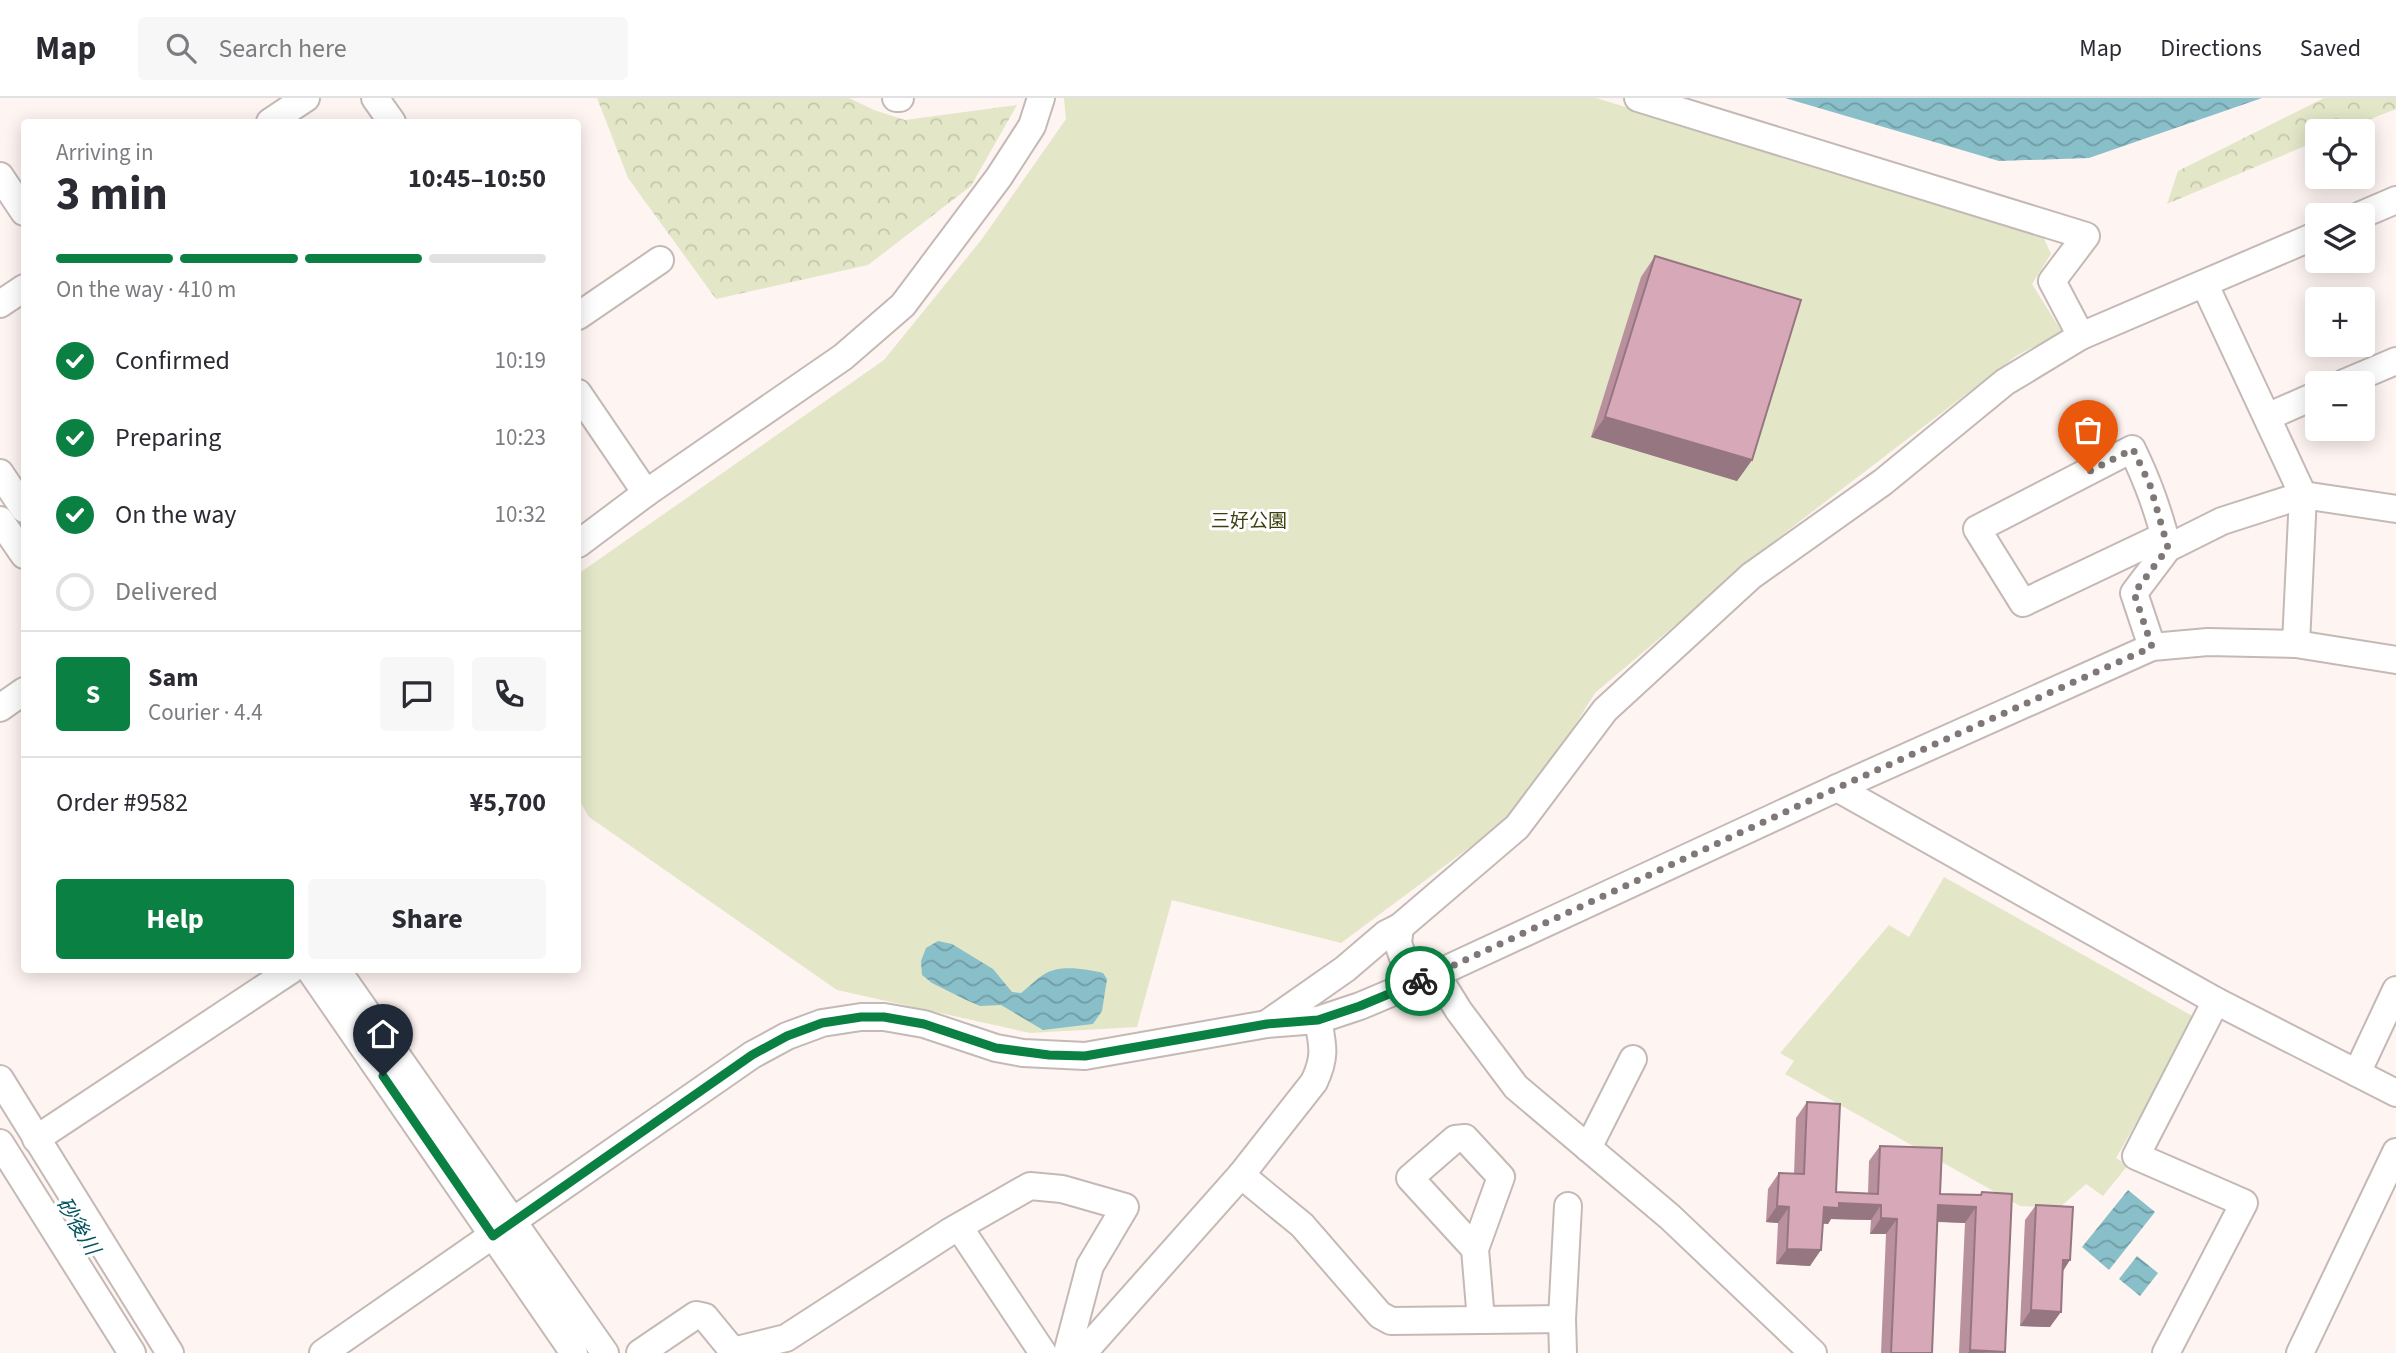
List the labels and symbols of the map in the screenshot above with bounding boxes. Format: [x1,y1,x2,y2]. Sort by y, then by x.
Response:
pin [2058,400,2118,472]
park label: 三好公園 [1211,508,1287,535]
courier [1385,946,1455,1016]
pin [353,1004,413,1076]
water label: 砂後川 [49,1191,108,1262]

